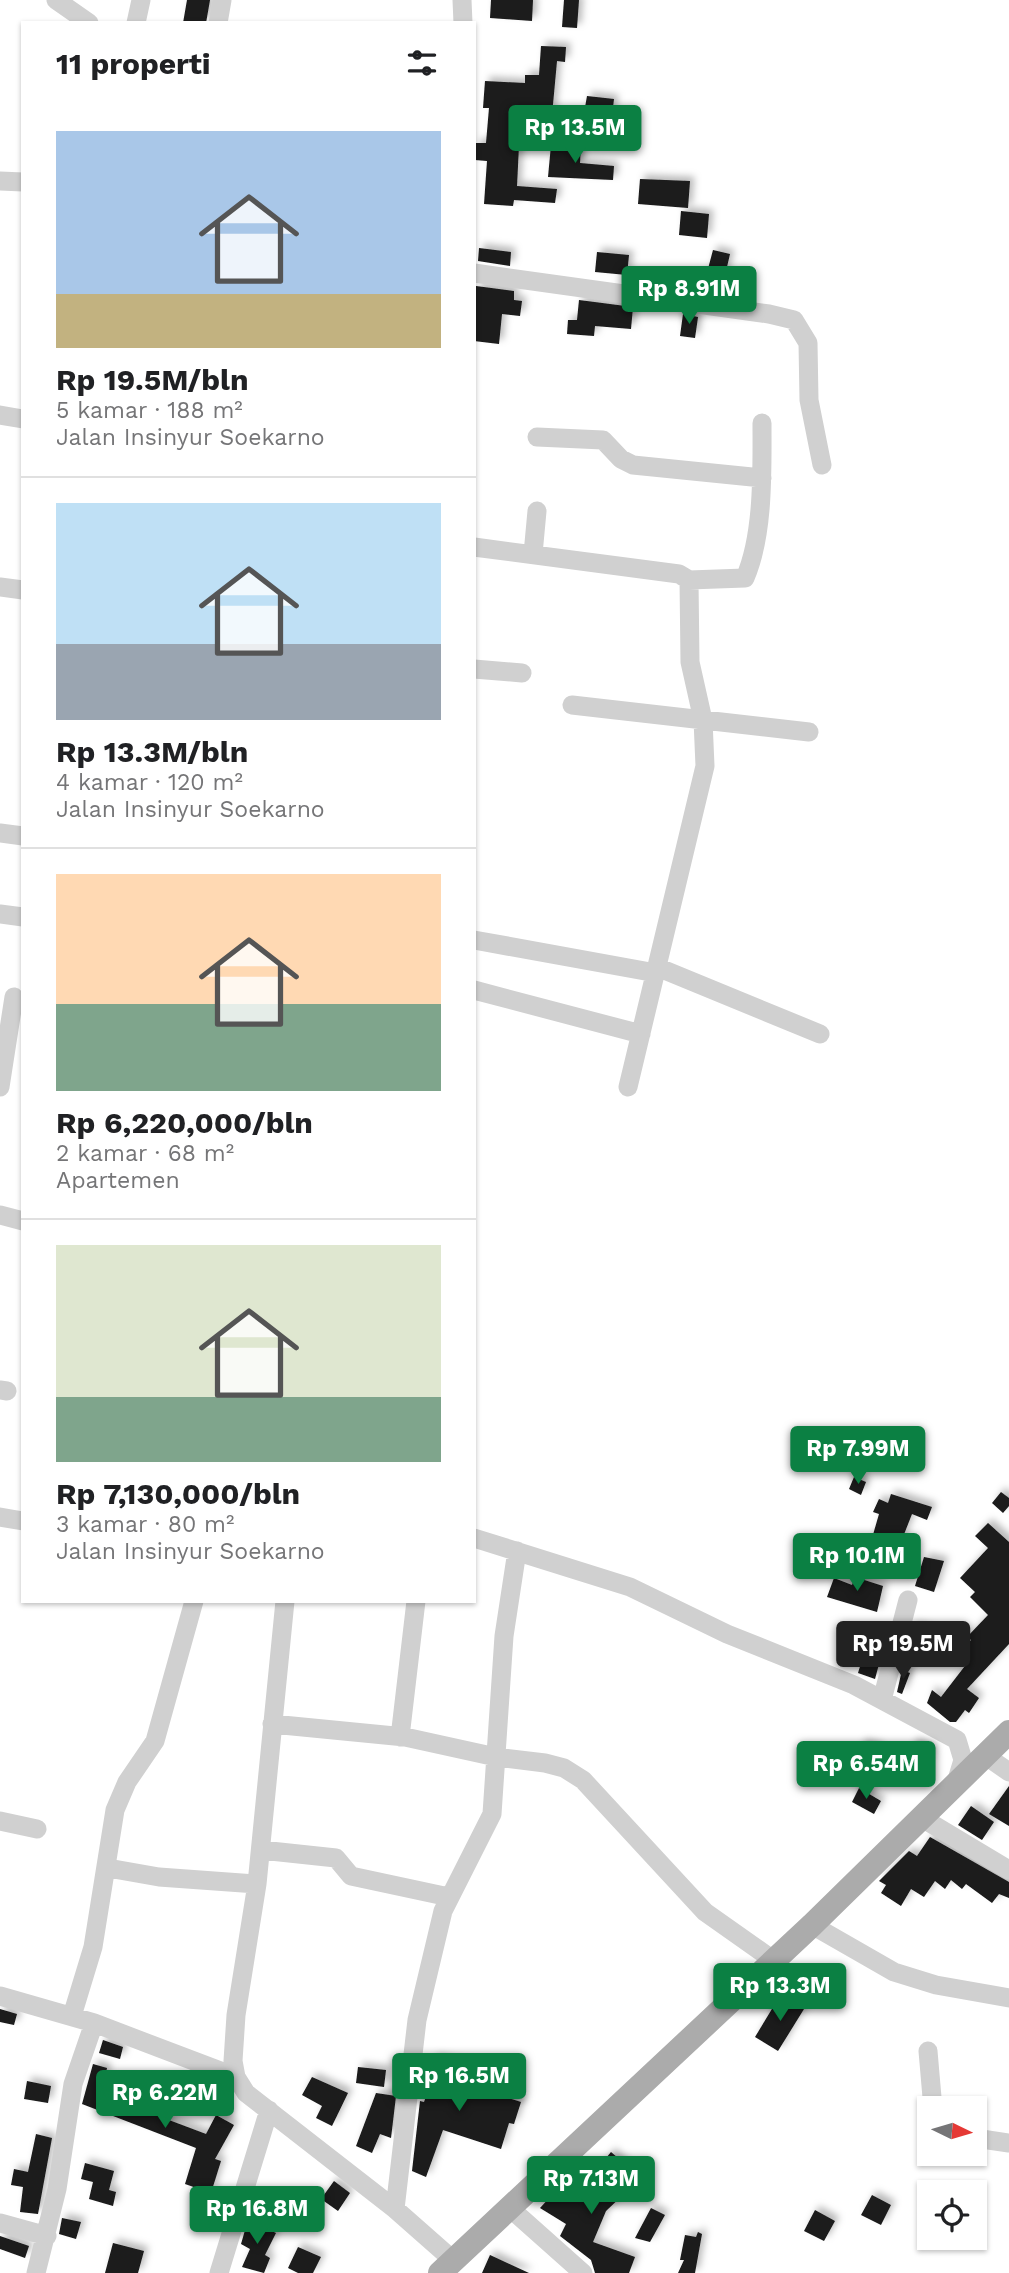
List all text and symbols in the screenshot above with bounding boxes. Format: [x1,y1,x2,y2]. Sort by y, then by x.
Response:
icon: filters [403,44,441,82]
text: 11 properti [56,46,211,81]
pin: Rp 13.5M [503,106,647,165]
text: Rp 13.5M [524,114,626,141]
icon: home [186,176,312,302]
pin: Rp 8.91M [617,266,761,326]
text: Rp 8.91M [638,275,740,302]
text: Rp 19.5M/bln [56,362,249,397]
text: 5 kamar · 188 m² [56,397,243,424]
text: Jalan Insinyur Soekarno [56,424,325,451]
icon: home [186,548,312,674]
text: Rp 13.3M/bln [56,734,248,769]
text: 4 kamar · 120 m² [56,769,243,796]
text: Jalan Insinyur Soekarno [56,796,325,823]
icon: home [186,919,312,1045]
text: Rp 6,220,000/bln [56,1105,313,1140]
text: 2 kamar · 68 m² [56,1140,234,1167]
text: Apartemen [56,1167,180,1194]
icon: home [186,1290,312,1416]
pin: Rp 7.99M [786,1426,930,1486]
text: Rp 7.99M [806,1435,910,1462]
text: Rp 7,130,000/bln [56,1476,300,1511]
text: 3 kamar · 80 m² [56,1511,234,1538]
pin: Rp 10.1M [785,1534,929,1593]
text: Jalan Insinyur Soekarno [56,1538,325,1565]
text: Rp 10.1M [809,1542,905,1569]
pin: Rp 19.5M [831,1622,975,1681]
text: Rp 19.5M [852,1630,954,1657]
pin: Rp 6.54M [794,1742,938,1801]
text: Rp 6.54M [813,1750,919,1777]
pin: Rp 13.3M [708,1964,852,2023]
text: Rp 13.3M [729,1972,831,1999]
pin: Rp 16.5M [387,2054,531,2113]
text: Rp 16.5M [408,2062,510,2089]
pin: Rp 6.22M [93,2070,237,2130]
text: Rp 6.22M [112,2079,218,2106]
north arrow [917,2096,987,2166]
map controls [917,2096,987,2250]
pin: Rp 7.13M [519,2156,663,2216]
text: Rp 7.13M [543,2165,639,2192]
button: locate [917,2180,987,2250]
pin: Rp 16.8M [185,2186,329,2246]
text: Rp 16.8M [206,2195,308,2222]

